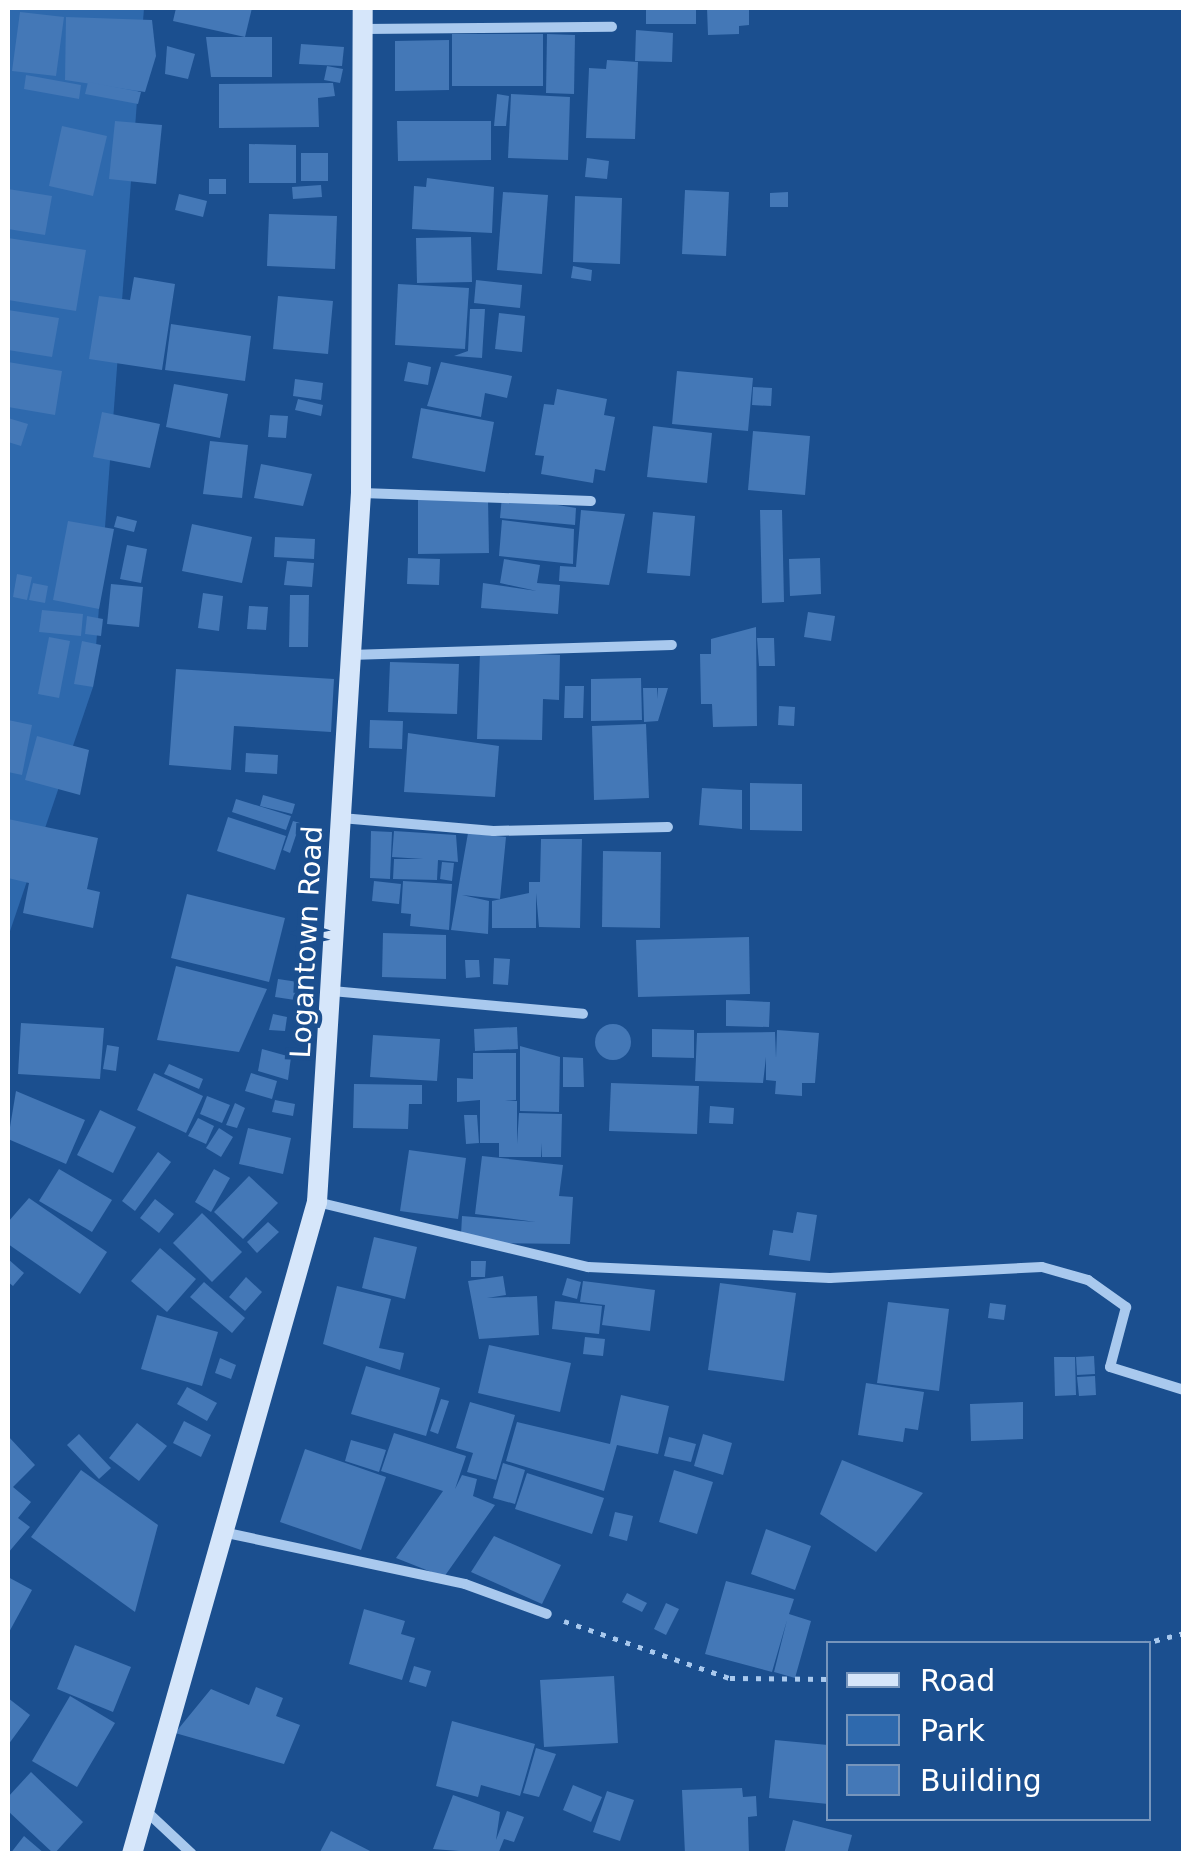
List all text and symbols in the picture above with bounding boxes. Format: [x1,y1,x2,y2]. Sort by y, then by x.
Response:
street label: Logantown Road [284,825,330,1059]
legend [826,1641,1151,1821]
text: Road [920,1663,995,1698]
text: Park [920,1713,985,1748]
text: Building [920,1763,1042,1798]

